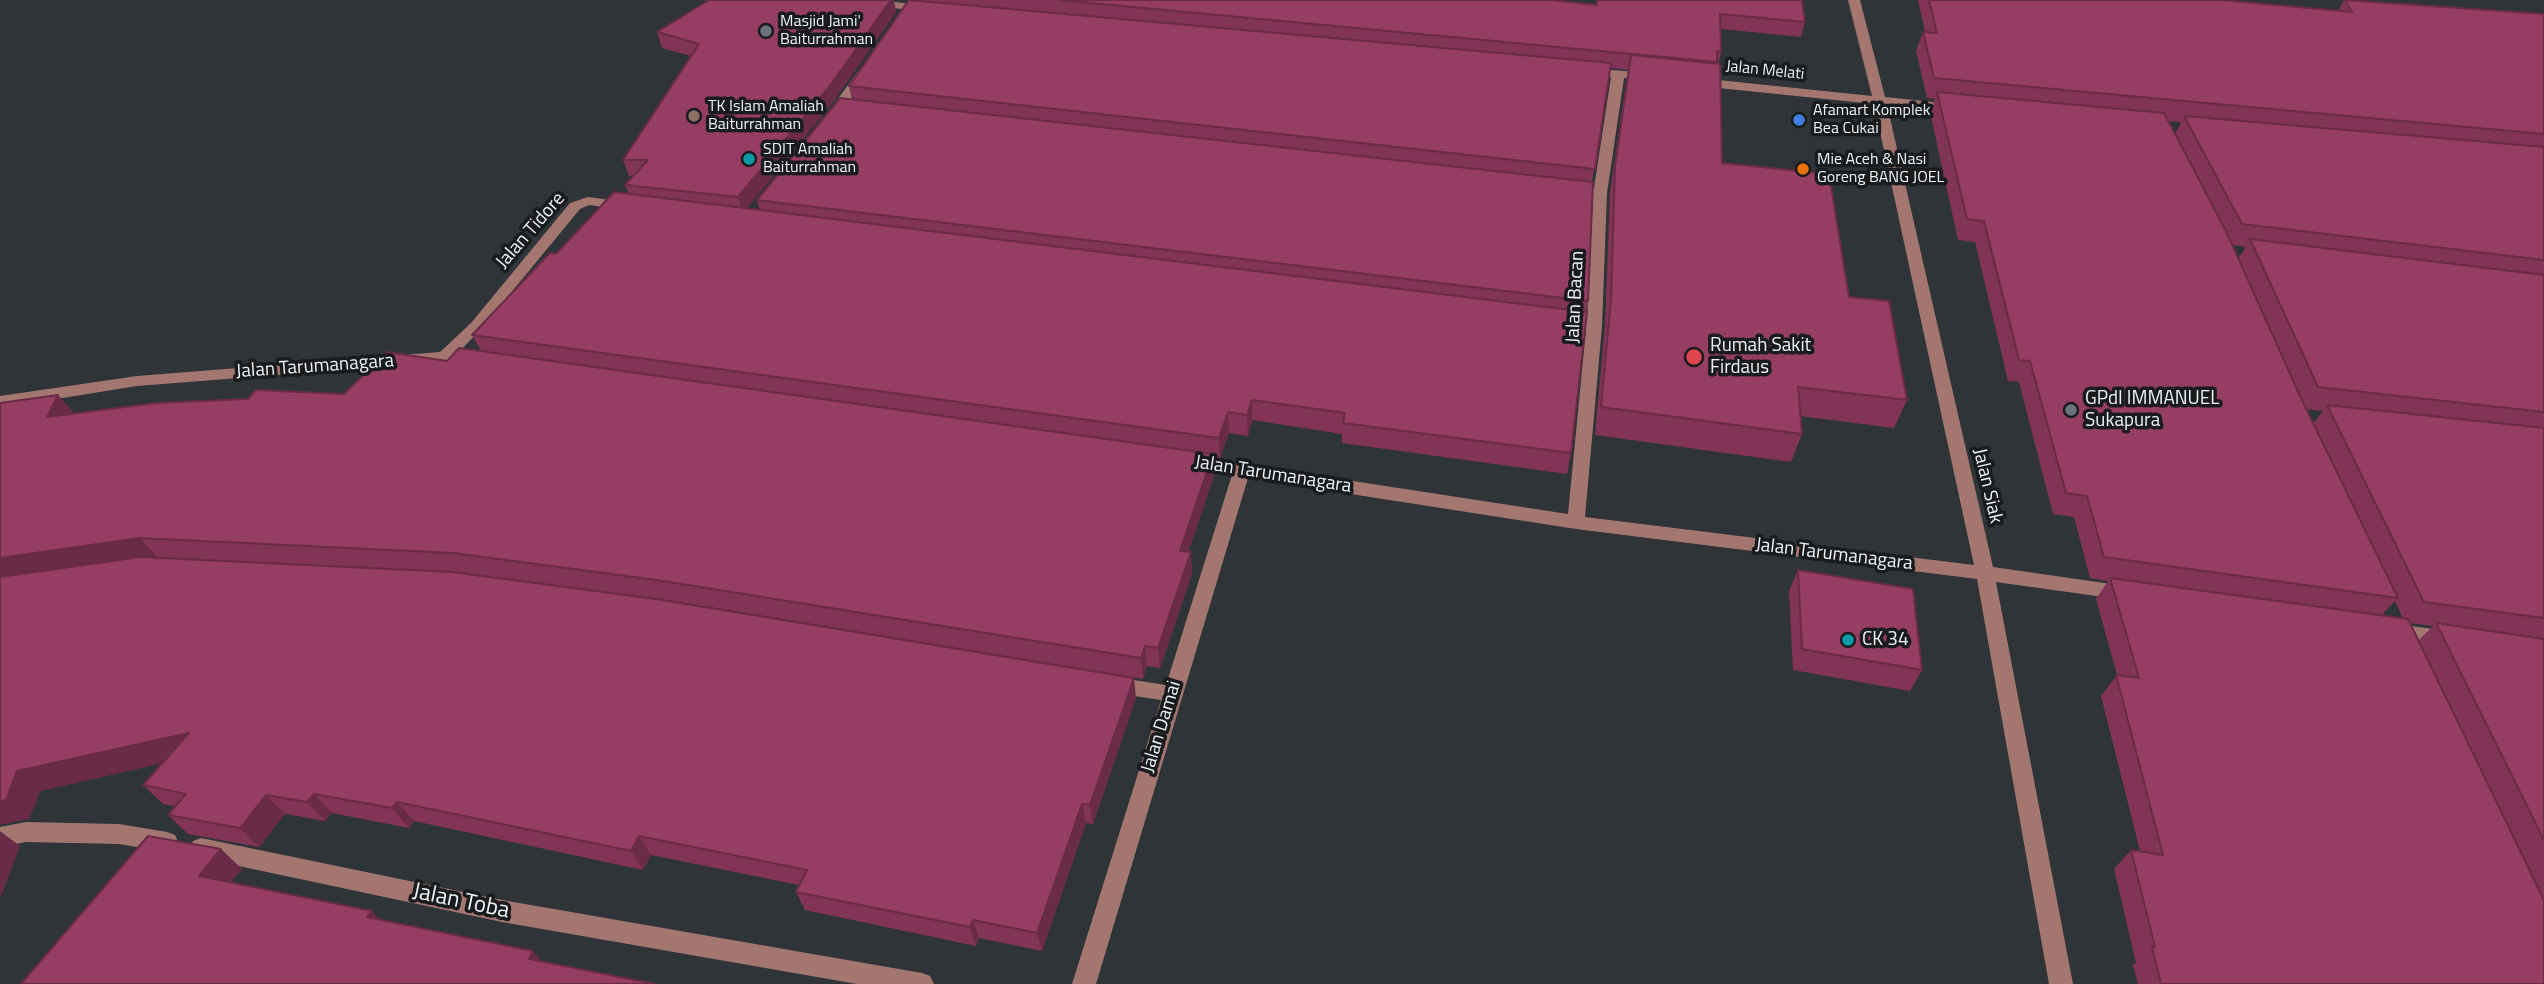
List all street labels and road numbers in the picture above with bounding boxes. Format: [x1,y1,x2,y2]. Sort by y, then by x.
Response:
street label: Jalan Melati [1725,57,1805,85]
street label: Jalan Tidore [492,188,570,274]
street label: Jalan Bacan [1562,250,1590,344]
street label: Jalan Tarumanagara [235,350,395,384]
street label: Jalan Siak [1967,446,2007,526]
street label: Jalan Tarumanagara [1193,451,1353,499]
street label: Jalan Tarumanagara [1754,534,1914,576]
street label: Jalan Damai [1137,678,1187,776]
street label: Jalan Toba [410,878,512,926]

